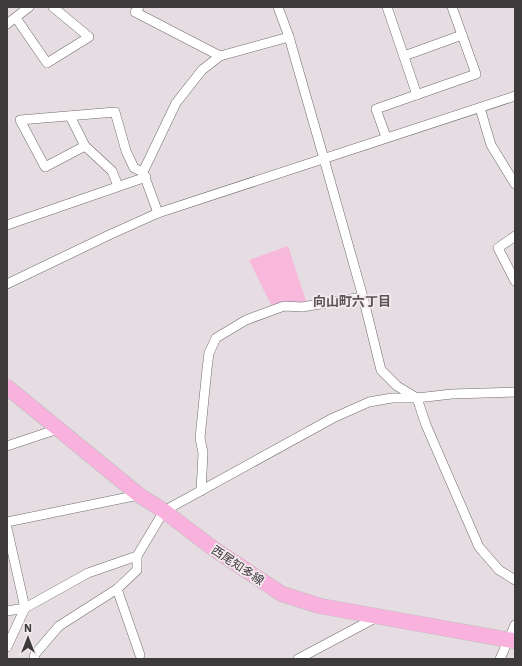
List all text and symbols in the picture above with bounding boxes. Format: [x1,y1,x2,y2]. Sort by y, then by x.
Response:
district label: 向山町六丁目 [313,293,391,310]
street label: 西尾知多線 [209,542,267,588]
north arrow [8,618,48,658]
text: N [24,621,32,635]

